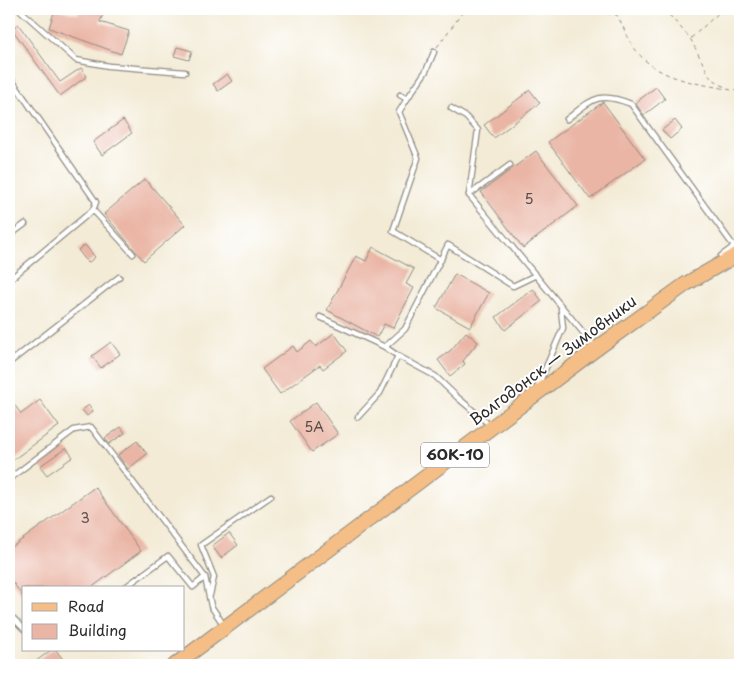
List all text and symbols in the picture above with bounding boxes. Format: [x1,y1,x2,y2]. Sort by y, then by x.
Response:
house number: 5 [524,188,534,209]
street label: Волгодонск — Зимовники [464,288,641,430]
house number: 5А [304,416,324,437]
road number: 60К-10 [421,442,489,468]
house number: 3 [80,507,90,528]
legend [22,586,185,652]
text: Road [68,594,104,617]
text: Building [68,618,127,641]

